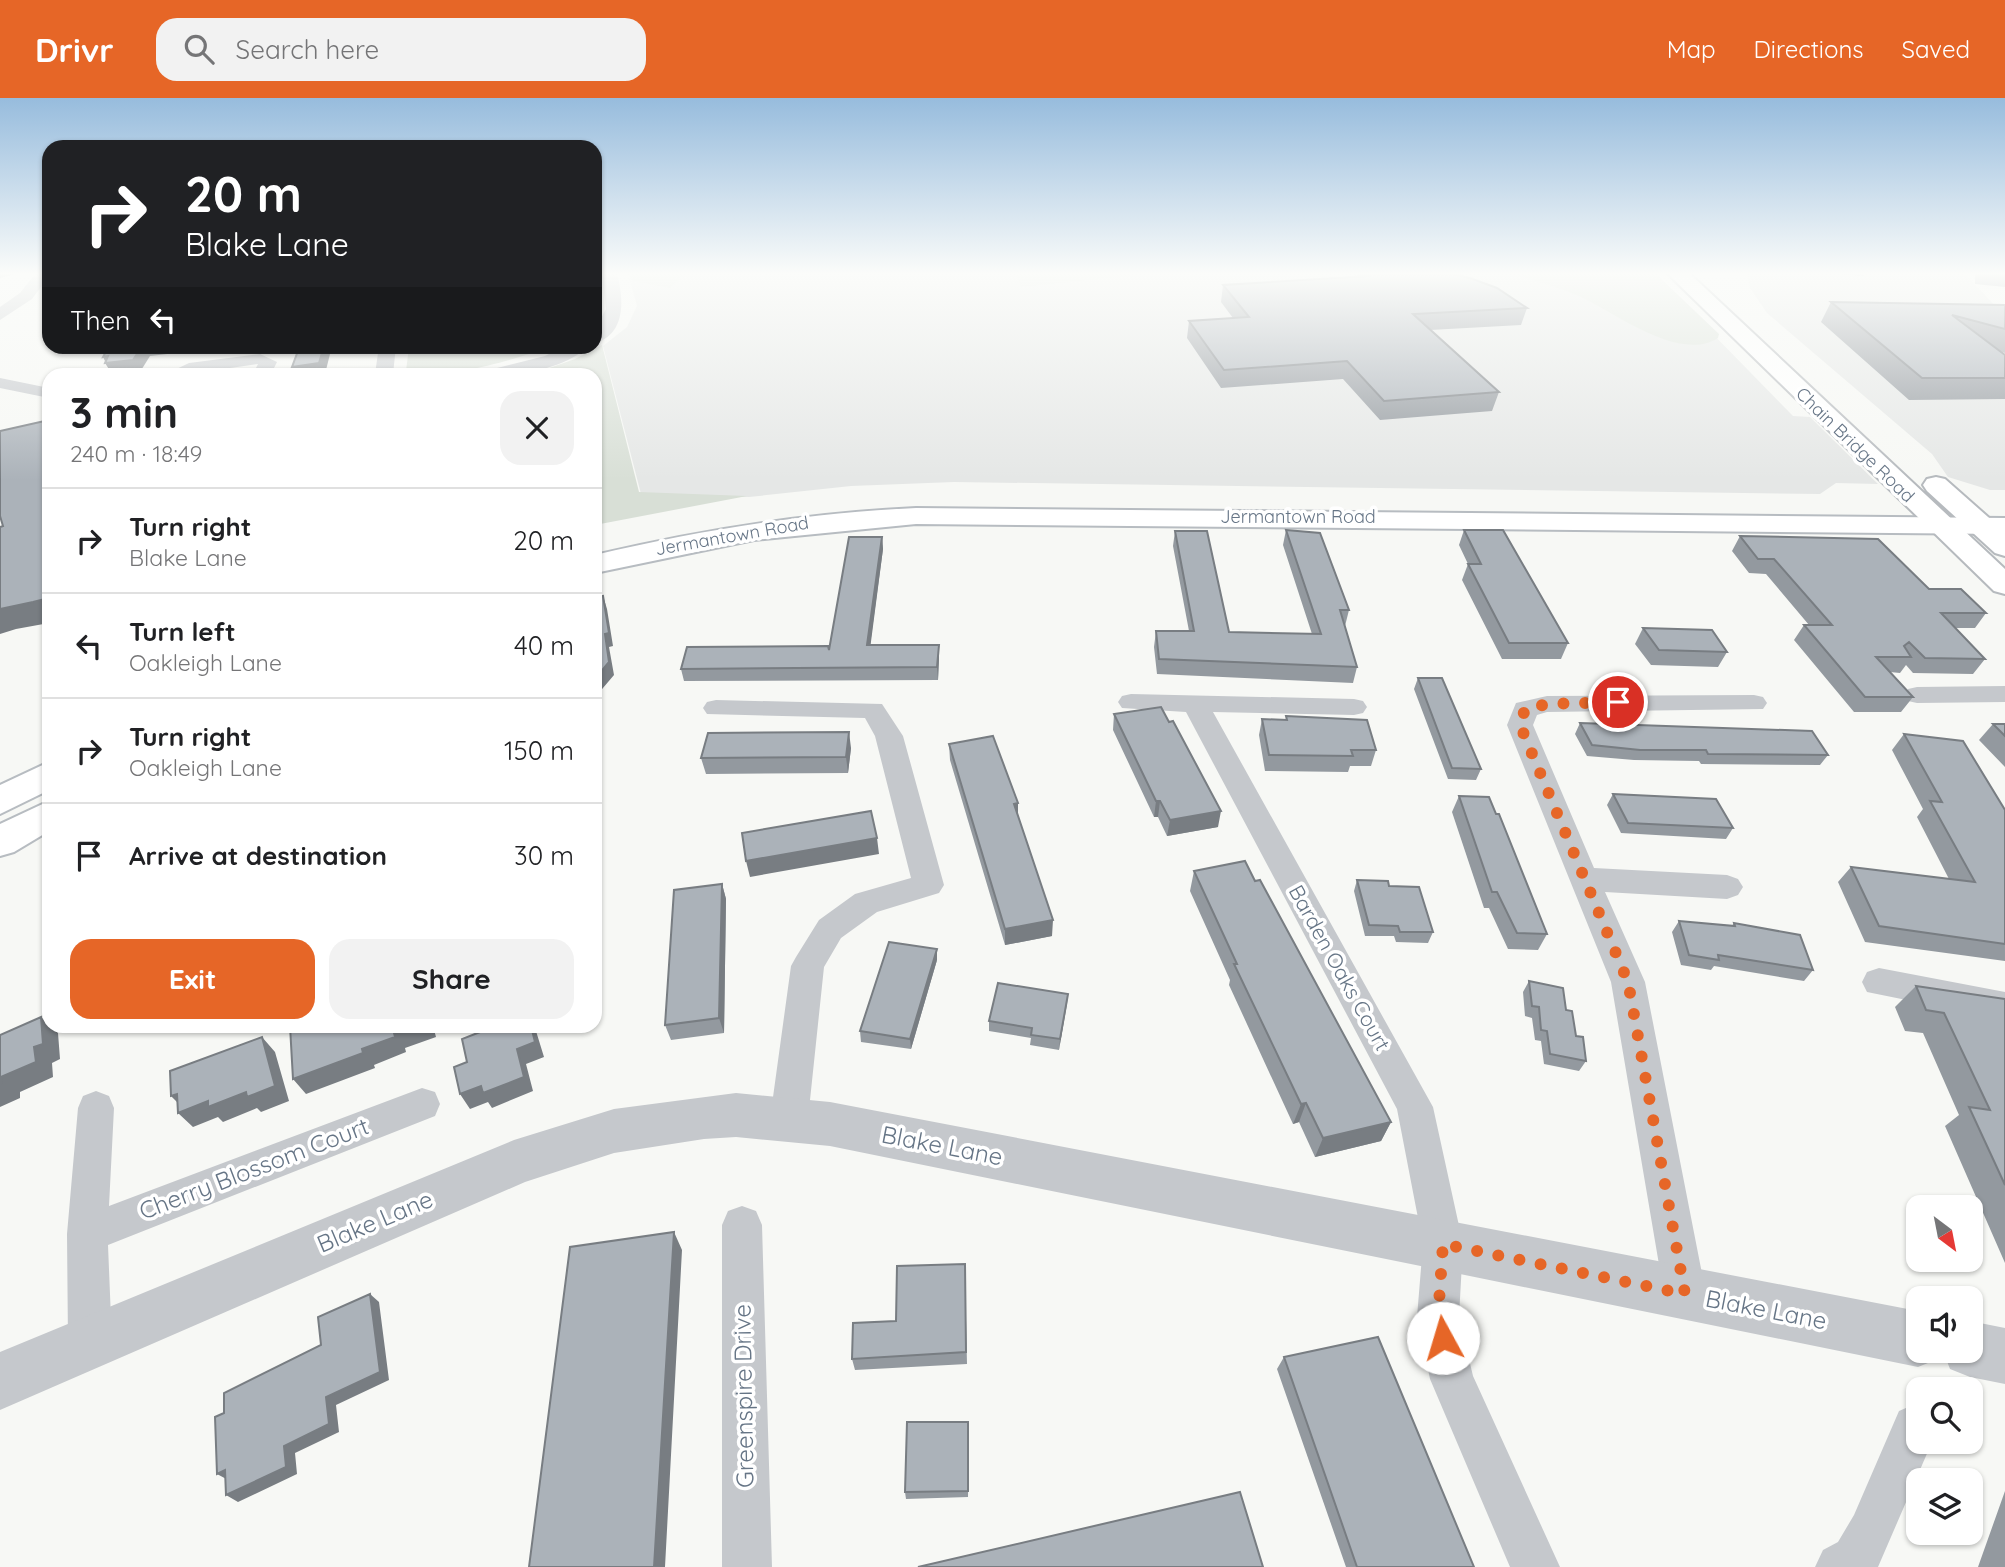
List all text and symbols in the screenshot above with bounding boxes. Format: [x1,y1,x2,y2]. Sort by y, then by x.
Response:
search box [156,18,646,81]
text: Drivr [35,29,114,70]
icon: search [180,30,218,68]
text: Search here [236,33,379,66]
text: Map [1667,34,1716,64]
text: Directions [1754,34,1864,64]
text: Saved [1902,34,1970,64]
text: 20 m [185,163,302,224]
icon: right [70,168,161,259]
text: Blake Lane [185,224,349,264]
icon: left [144,301,182,339]
text: Then [70,304,130,337]
street label: Chain Bridge Road [1791,382,1919,507]
text: 3 min [70,386,178,439]
button: close [500,391,574,465]
text: 240 m · 18:49 [70,439,202,468]
street label: Jermantown Road [1220,505,1376,528]
text: Turn right [129,510,251,543]
street label: Jermantown Road [653,511,810,560]
icon: right [70,522,108,560]
text: 20 m [513,524,574,557]
text: Blake Lane [129,543,247,572]
text: Turn left [129,615,236,648]
icon: left [70,627,108,665]
text: 40 m [514,629,574,662]
text: Oakleigh Lane [129,648,282,677]
pin [1588,672,1648,732]
icon: arrive [1599,683,1637,721]
text: Turn right [129,720,251,753]
icon: right [70,732,108,770]
text: 150 m [504,734,574,767]
text: Oakleigh Lane [129,753,282,782]
icon: arrive [70,837,108,875]
text: Arrive at destination [129,839,387,872]
text: 30 m [514,839,574,872]
street label: Barden Oaks Court [1284,880,1396,1055]
button: Exit [70,939,315,1019]
button: Share [329,939,574,1019]
street label: Cherry Blossom Court [135,1110,373,1226]
street label: Blake Lane [879,1119,1005,1171]
street label: Blake Lane [312,1183,437,1259]
north arrow [1906,1195,1983,1272]
map controls [1906,1195,1983,1545]
street label: Blake Lane [1703,1283,1829,1335]
button: sound [1906,1286,1983,1363]
position arrow [1406,1301,1480,1375]
street label: Greenspire Drive [726,1304,760,1488]
button: search [1906,1377,1983,1454]
button: layers [1906,1468,1983,1545]

